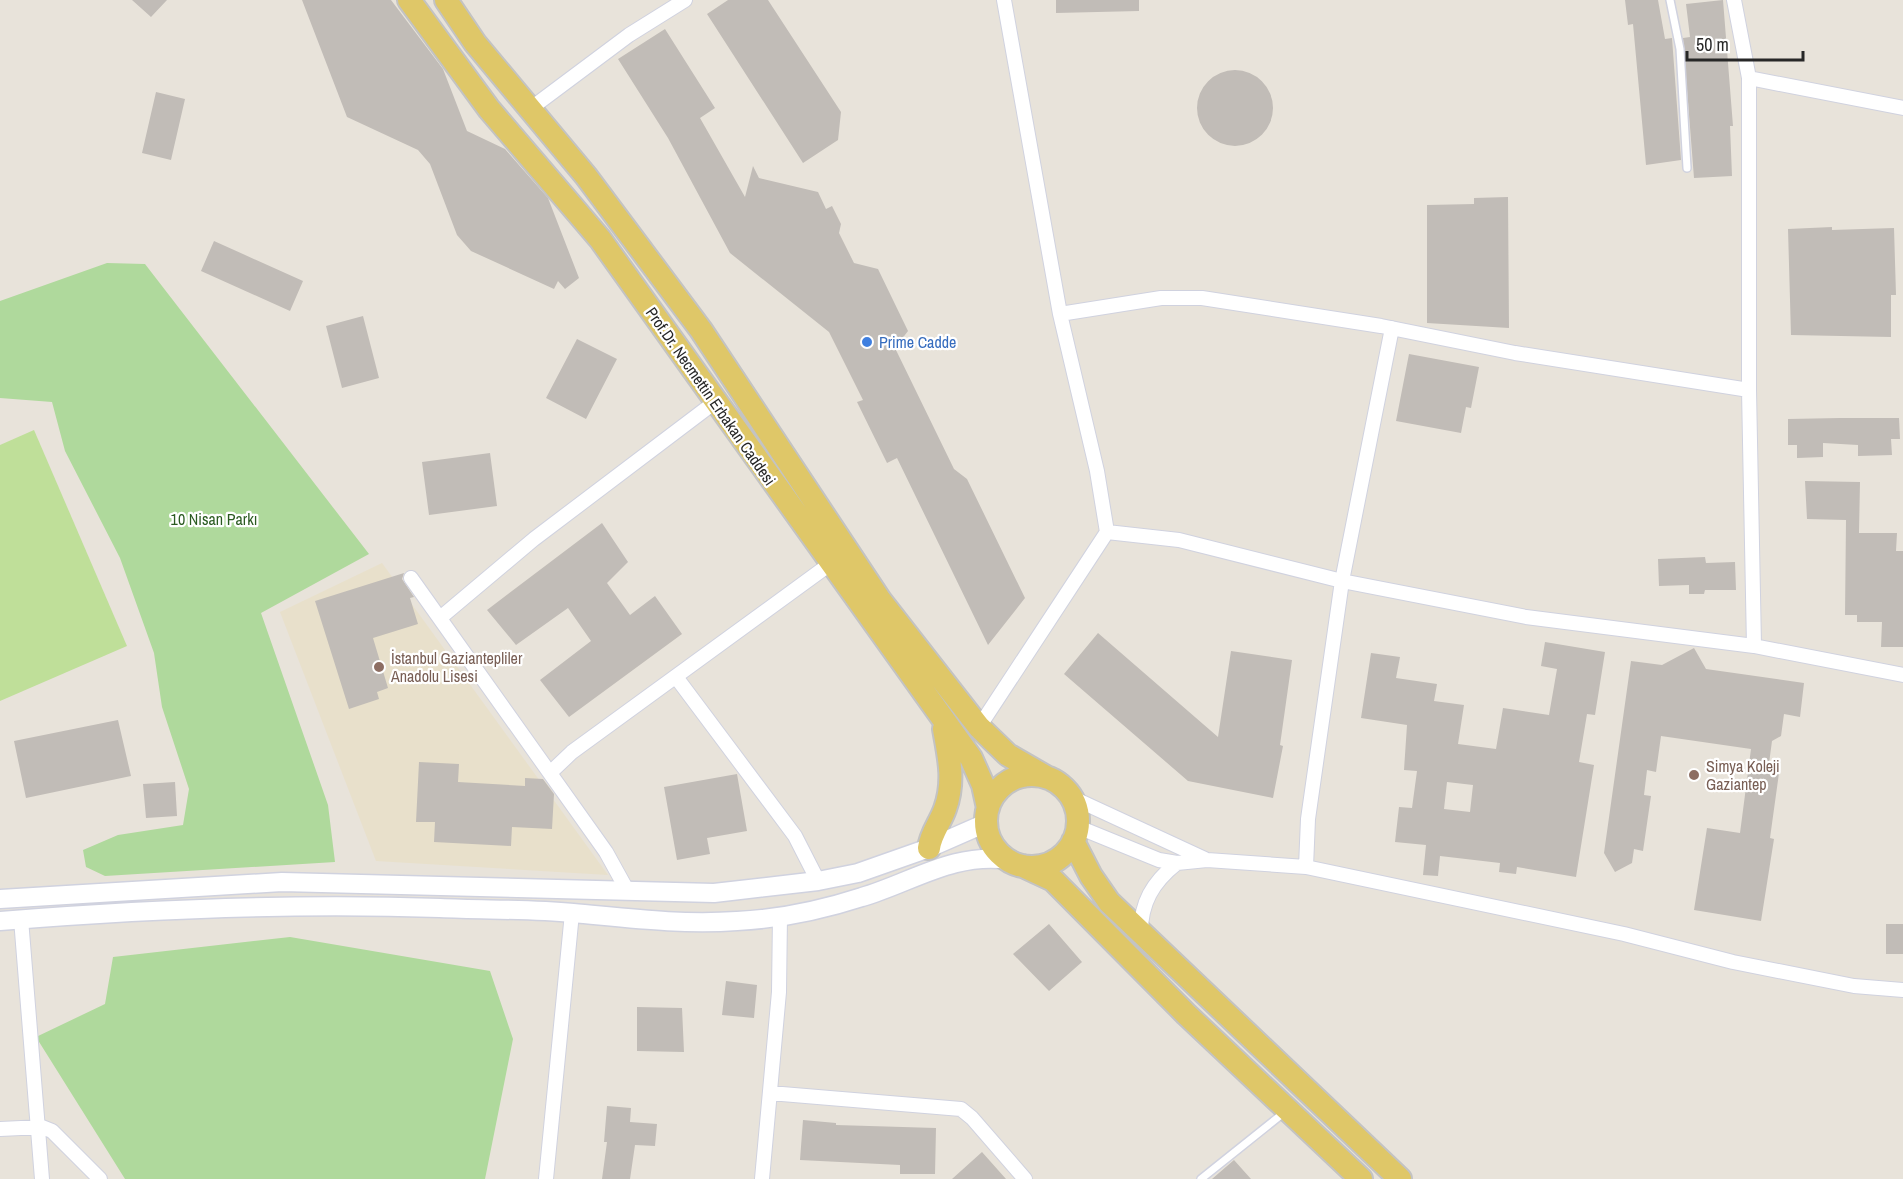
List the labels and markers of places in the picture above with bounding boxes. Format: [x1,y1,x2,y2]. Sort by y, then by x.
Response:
place label: Prime Cadde [879,331,956,353]
marker: Prime Cadde [860,335,874,349]
place label: İstanbul Gaziantepliler Anadolu Lisesi [390,647,523,687]
marker: İstanbul Gaziantepliler Anadolu Lisesi [372,660,386,674]
place label: Simya Koleji Gaziantep [1706,755,1780,795]
marker: Simya Koleji Gaziantep [1687,768,1701,782]

